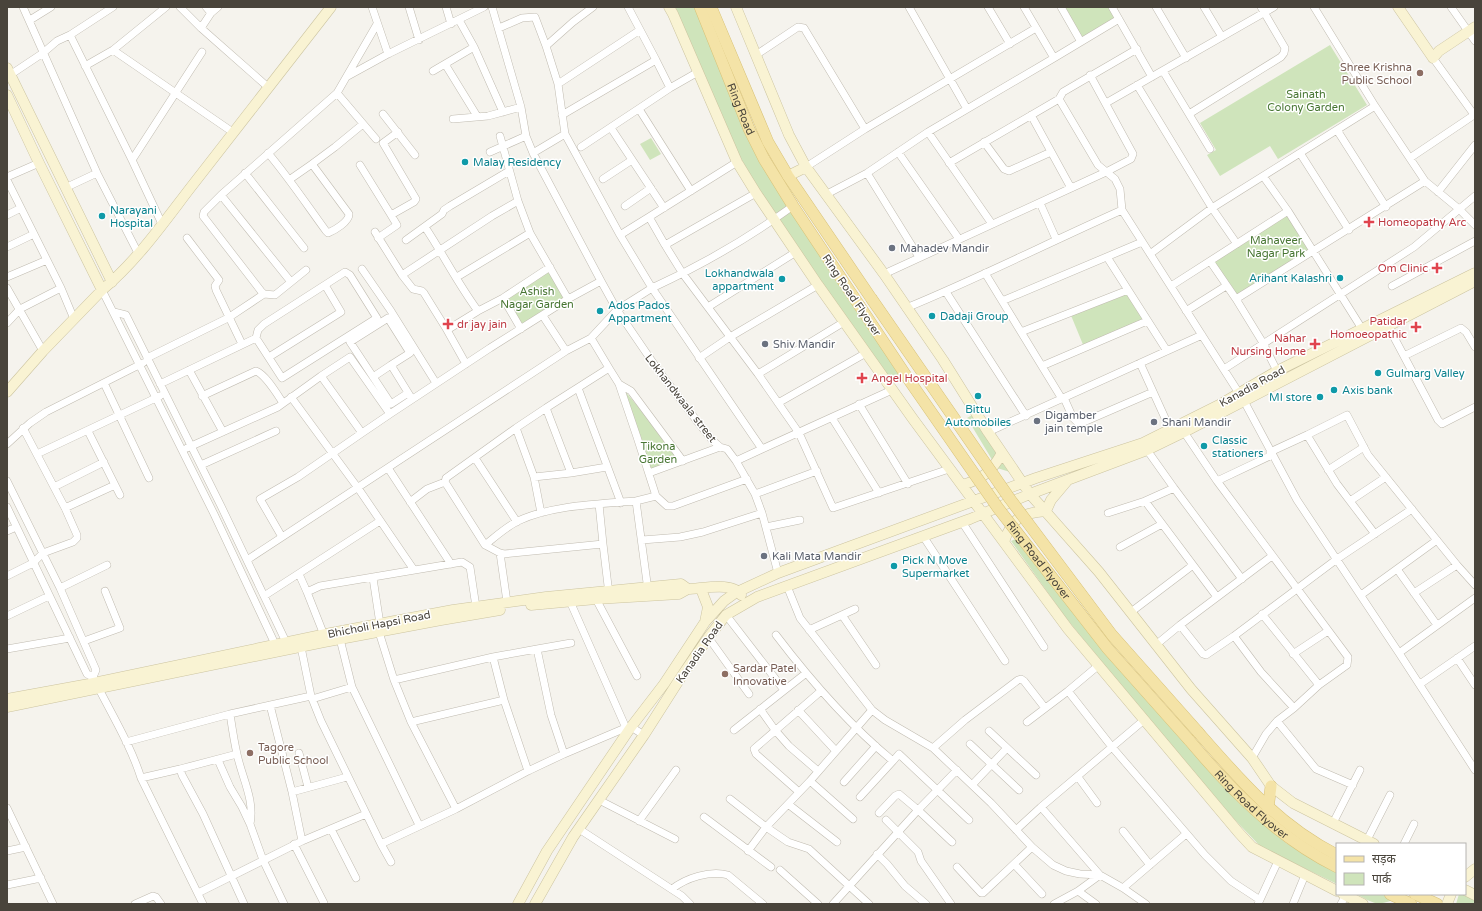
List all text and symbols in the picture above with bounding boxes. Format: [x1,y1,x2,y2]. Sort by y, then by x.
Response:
place label: Shree Krishna Public School [1340,61,1412,87]
marker: Shree Krishna Public School [1415,68,1425,78]
street label: Ring Road [724,81,757,137]
park label: Sainath Colony Garden [1267,88,1345,114]
place label: Malay Residency [473,156,561,169]
marker: Malay Residency [460,157,470,167]
place label: Narayani Hospital [110,204,157,230]
marker: Narayani Hospital [97,211,107,221]
marker: Homeopathy Arc [1363,216,1375,228]
place label: Homeopathy Arc [1378,216,1467,229]
park label: Mahaveer Nagar Park [1247,234,1305,260]
place label: Mahadev Mandir [900,242,990,255]
marker: Mahadev Mandir [887,243,897,253]
street label: Ring Road Flyover [819,252,884,339]
place label: Om Clinic [1378,262,1428,275]
marker: Om Clinic [1431,262,1443,274]
place label: Lokhandwala appartment [705,267,774,293]
place label: Arihant Kalashri [1249,272,1332,285]
marker: Arihant Kalashri [1335,273,1345,283]
marker: Lokhandwala appartment [777,274,787,284]
park label: Ashish Nagar Garden [500,285,574,311]
place label: Ados Pados Appartment [608,299,672,325]
marker: Ados Pados Appartment [595,306,605,316]
place label: Dadaji Group [940,310,1009,323]
marker: Dadaji Group [927,311,937,321]
place label: Patidar Homoeopathic [1330,315,1408,341]
marker: dr jay jain [442,318,454,330]
place label: dr jay jain [457,318,507,331]
marker: Patidar Homoeopathic [1410,321,1422,333]
place label: Nahar Nursing Home [1231,332,1307,358]
place label: Shiv Mandir [773,338,836,351]
marker: Nahar Nursing Home [1309,338,1321,350]
marker: Shiv Mandir [760,339,770,349]
street label: Lokhandwaala street [642,352,719,445]
street label: Kanadia Road [1217,363,1287,410]
place label: Gulmarg Valley [1386,367,1465,380]
marker: Gulmarg Valley [1373,368,1383,378]
marker: Angel Hospital [856,372,868,384]
place label: Angel Hospital [871,372,948,385]
place label: Axis bank [1342,384,1393,397]
marker: Axis bank [1329,385,1339,395]
marker: Bittu Automobiles [973,391,983,401]
place label: MI store [1269,391,1312,404]
marker: MI store [1315,392,1325,402]
place label: Bittu Automobiles [945,403,1011,429]
place label: Digamber jain temple [1044,409,1103,435]
marker: Digamber jain temple [1032,416,1042,426]
place label: Shani Mandir [1162,416,1232,429]
marker: Shani Mandir [1149,417,1159,427]
place label: Classic stationers [1212,434,1264,460]
park label: Tikona Garden [639,440,677,466]
marker: Classic stationers [1199,441,1209,451]
street label: Ring Road Flyover [1004,519,1073,603]
place label: Kali Mata Mandir [772,550,862,563]
marker: Kali Mata Mandir [759,551,769,561]
place label: Pick N Move Supermarket [902,554,970,580]
marker: Pick N Move Supermarket [889,561,899,571]
street label: Bhicholi Hapsi Road [327,608,432,641]
street label: Kanadia Road [673,619,726,686]
place label: Sardar Patel Innovative [733,662,796,688]
marker: Sardar Patel Innovative [720,669,730,679]
place label: Tagore Public School [258,741,329,767]
marker: Tagore Public School [245,748,255,758]
street label: Ring Road Flyover [1212,768,1291,842]
legend [1336,843,1466,895]
text: सड़क [1372,852,1397,866]
text: पार्क [1372,872,1392,886]

